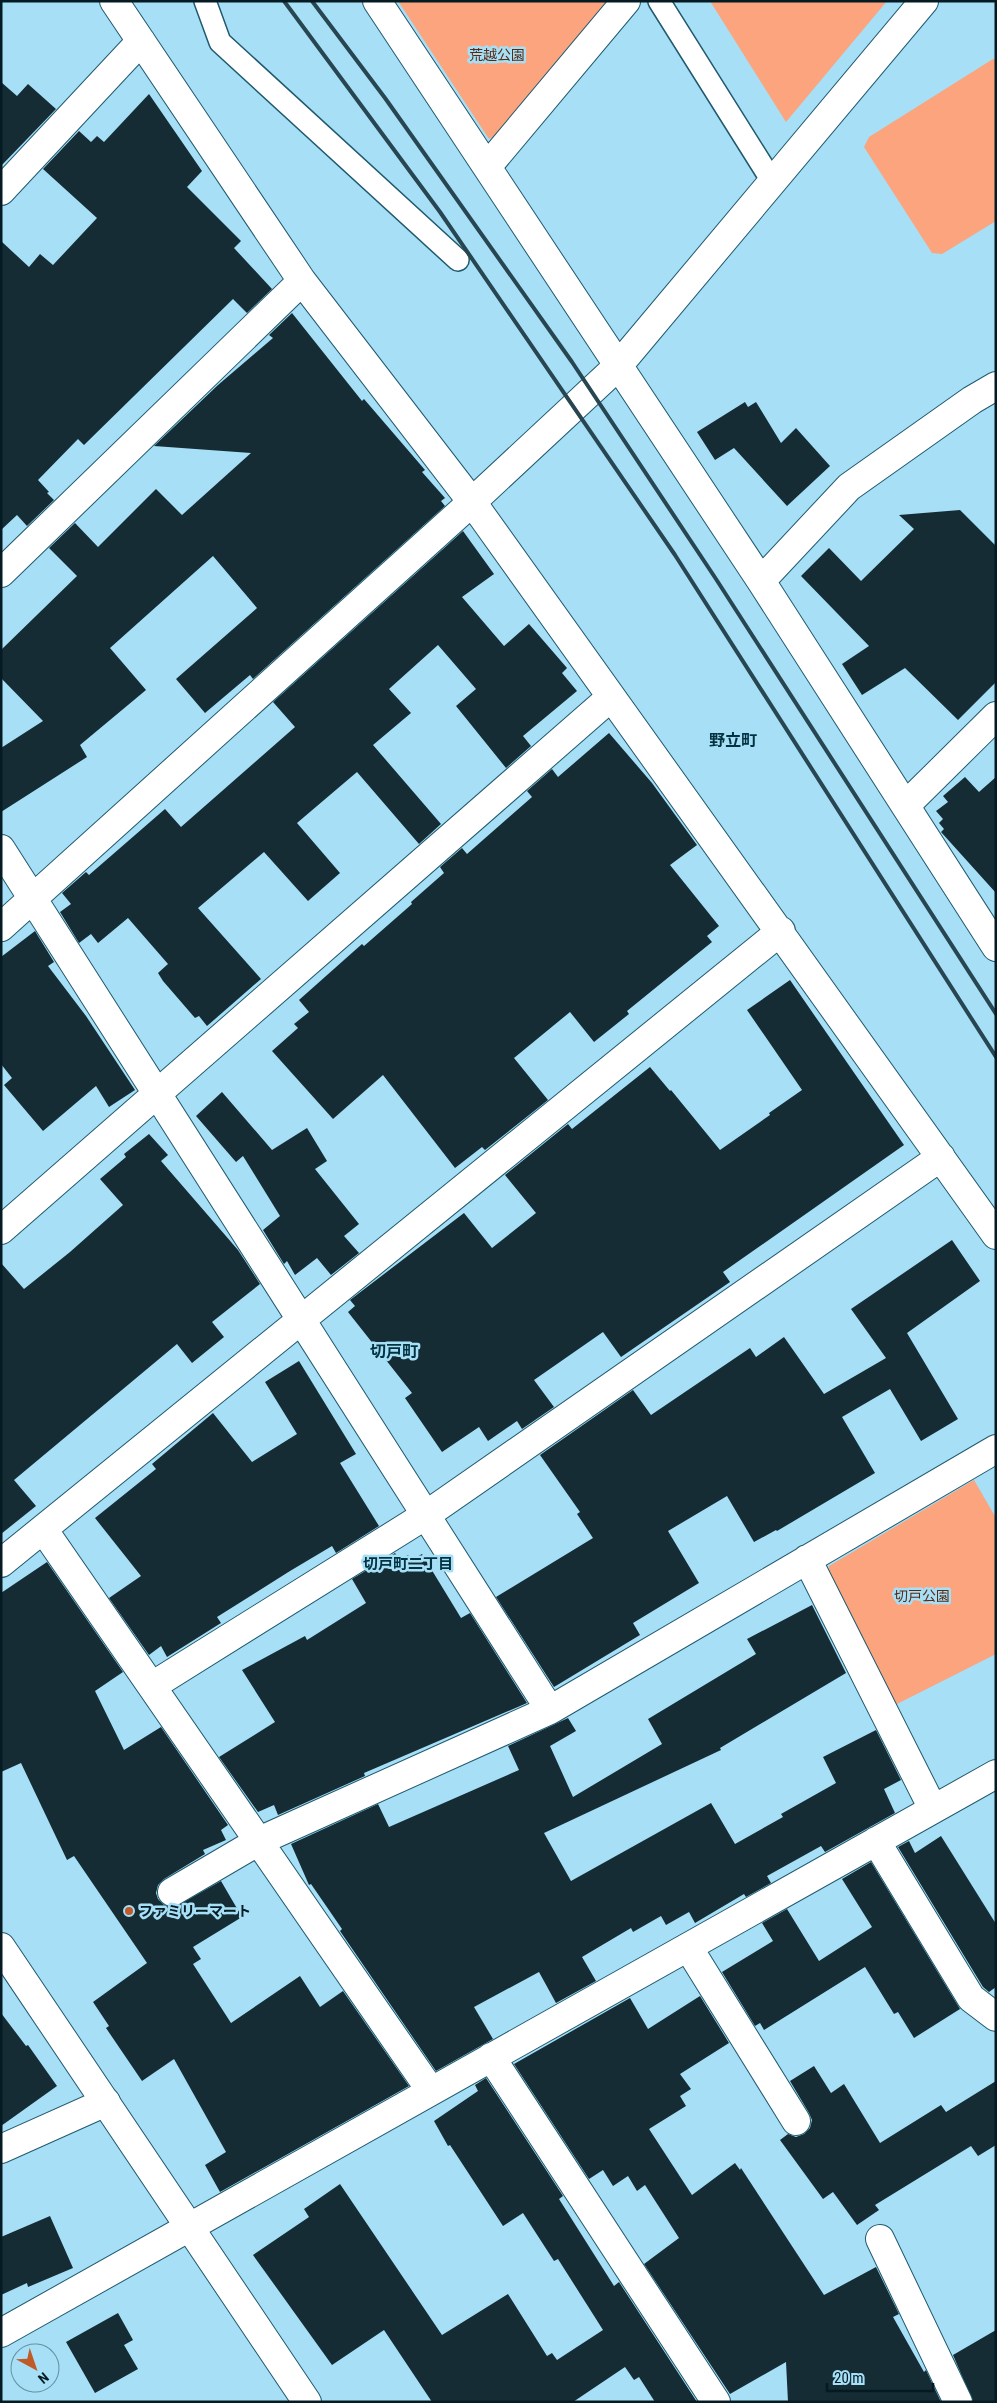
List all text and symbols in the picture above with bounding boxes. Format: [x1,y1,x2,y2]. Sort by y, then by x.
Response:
park label: 荒越公園 [469,47,525,63]
district label: 野立町 [709,731,757,750]
district label: 切戸町 [370,1342,418,1361]
district label: 切戸町二丁目 [363,1555,453,1573]
park label: 切戸公園 [894,1588,950,1604]
place label: ファミリーマート [139,1903,251,1919]
marker: ファミリーマート [123,1905,135,1917]
north arrow [10,2343,60,2393]
scale bar [827,2360,933,2392]
text: N [35,2369,52,2387]
text: 20 m [834,2369,864,2387]

